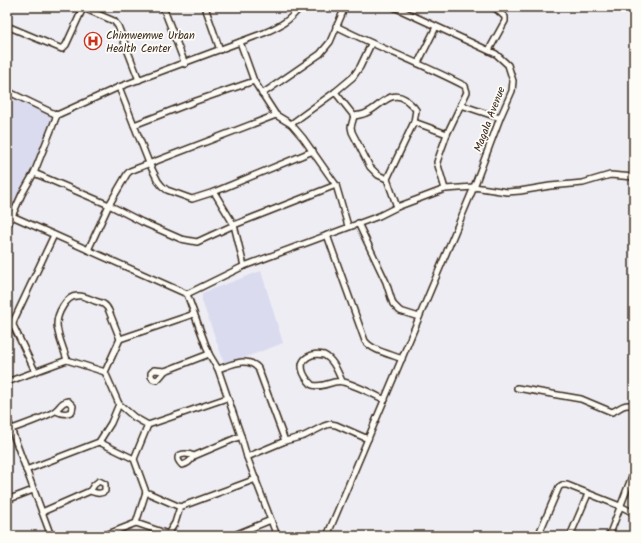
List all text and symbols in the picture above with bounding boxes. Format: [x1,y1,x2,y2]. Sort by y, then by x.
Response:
place label: Chimwemwe Urban Health Center [106,27,195,58]
hospital icon: Chimwemwe Urban Health Center [83,31,103,51]
street label: Magala Avenue [469,84,511,155]

